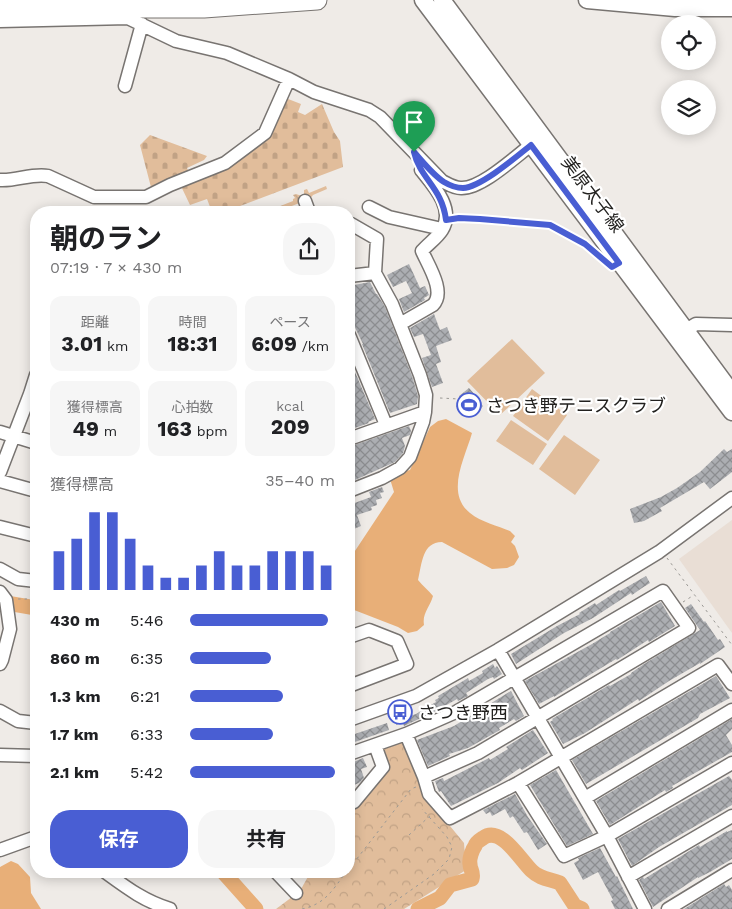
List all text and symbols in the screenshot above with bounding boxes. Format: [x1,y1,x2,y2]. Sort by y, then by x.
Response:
map controls [661,15,716,135]
button: locate [661,15,716,70]
button: layers [661,80,716,135]
pin [393,101,435,152]
icon: arrive [400,108,428,136]
street label: 美原太子線 [558,152,628,236]
text: 朝のラン [50,222,162,255]
button: share [283,223,335,275]
text: 07:19 · 7 × 430 m [50,258,182,277]
text: 距離 [81,314,109,330]
text: 時間 [178,314,206,330]
text: ペース [270,314,311,330]
text: 3.01 [61,331,102,356]
text: 18:31 [167,331,218,356]
text: 6:09 [251,331,297,356]
text: km [102,338,128,354]
text: /km [297,338,329,354]
sports icon: さつき野テニスクラブ [456,392,482,418]
place label: さつき野テニスクラブ [486,395,666,416]
text: kcal [276,398,304,414]
text: 獲得標高 [67,399,123,415]
text: 心拍数 [171,399,213,415]
text: 209 [271,414,310,439]
text: 49 [73,416,99,441]
text: 163 [157,416,192,441]
text: m [99,423,117,439]
text: bpm [192,423,228,439]
text: 35–40 m [265,471,335,490]
text: 獲得標高 [50,475,114,494]
text: 430 m [50,611,100,630]
text: 5:46 [130,611,164,630]
text: 860 m [50,649,100,668]
text: 6:35 [130,649,163,668]
text: 1.3 km [50,687,101,706]
text: 6:21 [130,687,160,706]
bus stop icon: さつき野西 [387,699,413,725]
place label: さつき野西 [418,702,508,723]
text: 1.7 km [50,725,99,744]
text: 6:33 [130,725,163,744]
text: 2.1 km [50,763,99,782]
text: 5:42 [130,763,163,782]
button: 保存 [50,810,188,868]
button: 共有 [198,810,335,868]

